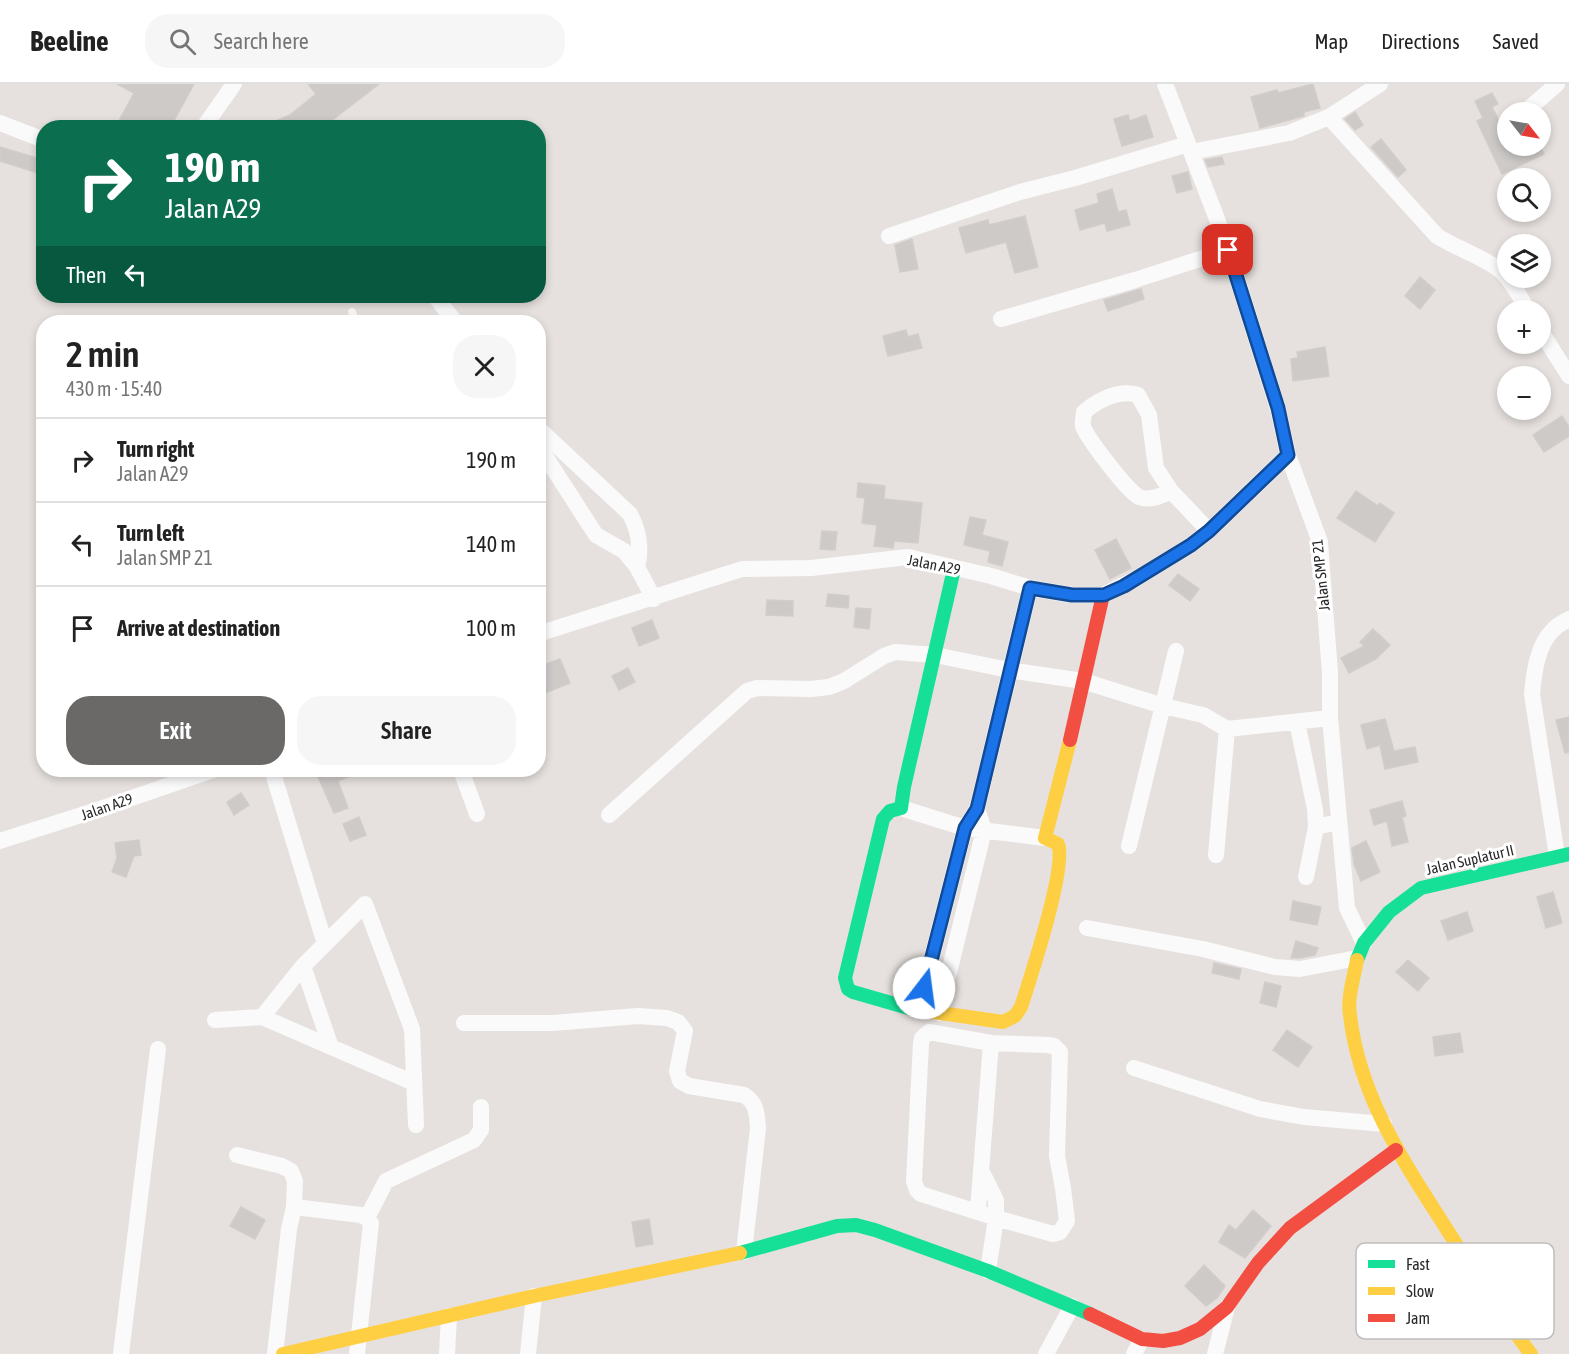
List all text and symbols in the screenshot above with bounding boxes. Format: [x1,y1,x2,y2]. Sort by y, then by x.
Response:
search box [145,14,565,68]
text: Beeline [30,25,109,57]
icon: search [166,25,199,58]
text: Search here [214,28,309,54]
text: Map [1314,29,1348,53]
text: Directions [1381,29,1460,53]
text: Saved [1493,29,1539,53]
north arrow [1497,102,1551,156]
map controls [1497,102,1551,420]
text: 190 m [165,143,260,191]
icon: right [66,144,144,222]
button: search [1497,168,1551,222]
text: Jalan A29 [165,193,261,224]
pin [1202,224,1253,275]
icon: arrive [1211,233,1244,266]
button: layers [1497,234,1551,288]
icon: left [119,258,152,291]
text: Then [66,262,107,288]
button: + [1497,300,1551,354]
text: 2 min [66,333,140,375]
button: close [453,335,516,398]
button: − [1497,366,1551,420]
text: 430 m · 15:40 [66,377,162,400]
text: Turn right [117,436,194,462]
icon: right [66,444,99,477]
text: 190 m [466,447,516,473]
text: Jalan A29 [117,462,188,485]
text: Turn left [117,520,184,546]
icon: left [66,528,99,561]
text: 140 m [466,531,516,557]
street label: Jalan SMP 21 [1308,538,1333,612]
text: Jalan SMP 21 [117,546,213,569]
street label: Jalan A29 [906,551,962,578]
icon: arrive [66,612,99,645]
text: Arrive at destination [117,615,280,641]
text: 100 m [466,615,516,641]
button: Exit [66,696,285,765]
button: Share [297,696,516,765]
street label: Jalan A29 [79,790,135,823]
street label: Jalan Suplatur II [1424,841,1515,878]
position arrow [892,956,956,1020]
legend [1356,1243,1554,1339]
text: Fast [1406,1255,1430,1273]
text: Slow [1406,1282,1434,1300]
text: Jam [1406,1309,1430,1327]

